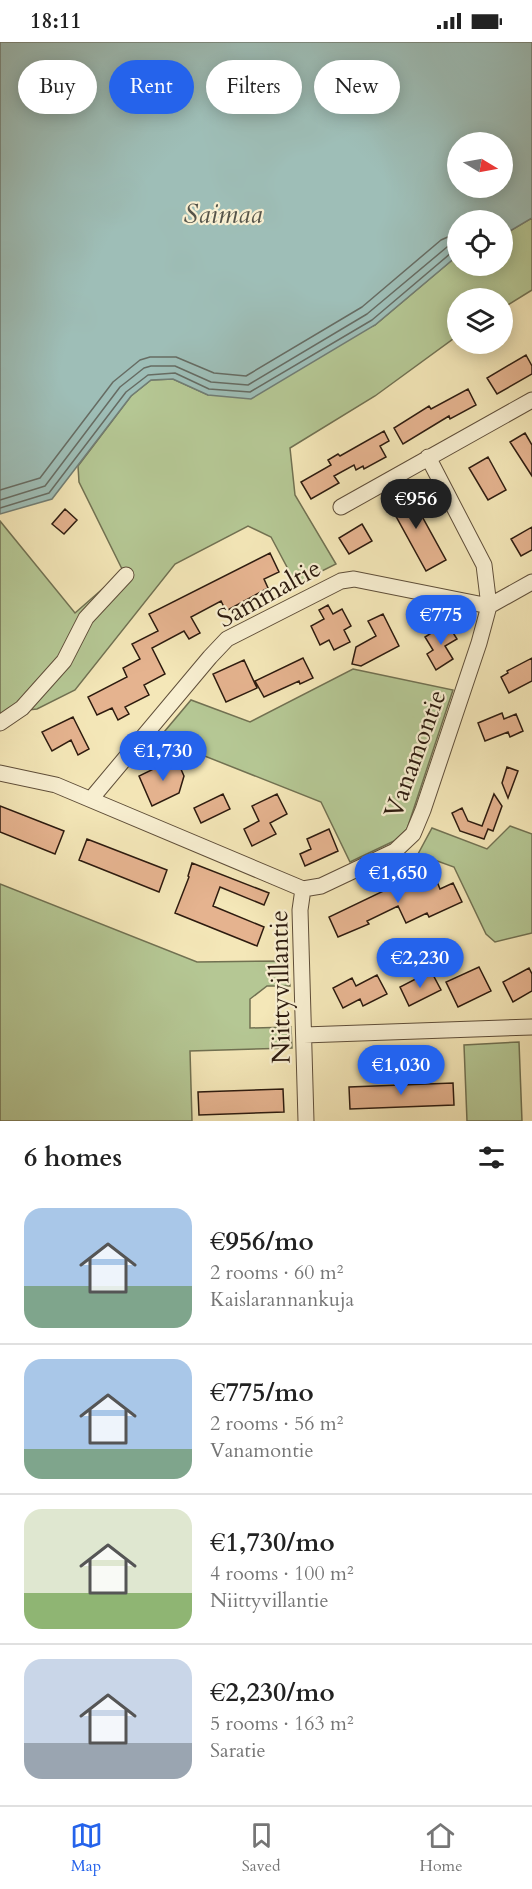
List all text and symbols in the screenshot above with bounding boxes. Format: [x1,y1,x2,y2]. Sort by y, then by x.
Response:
text: 18:11 [30,6,81,36]
chip: Buy [18,60,97,114]
chip: Rent [109,60,194,114]
chip: Filters [206,60,302,114]
chip: New [314,60,400,114]
north arrow [447,132,513,198]
map controls [447,132,513,354]
water label: Saimaa [183,196,263,233]
button: locate [447,210,513,276]
button: layers [447,288,513,354]
pin: €956 [380,479,452,530]
text: €956 [395,485,437,512]
street label: Sammaltie [211,550,327,636]
pin: €775 [405,595,477,646]
text: €775 [420,601,462,628]
street label: Vanamontie [376,685,454,823]
pin: €1,730 [114,731,212,782]
text: €1,730 [134,737,192,764]
pin: €1,650 [349,853,447,904]
text: €1,650 [369,859,427,886]
street label: Niittyvillantie [261,910,299,1064]
pin: €2,230 [371,938,469,989]
text: €2,230 [391,944,449,971]
pin: €1,030 [352,1045,450,1096]
text: €1,030 [372,1051,430,1078]
text: 6 homes [24,1140,122,1175]
icon: filters [475,1141,508,1174]
text: €956/mo [210,1224,314,1259]
icon: home [72,1232,144,1304]
text: 2 rooms · 60 m² [210,1259,343,1286]
text: Kaislarannankuja [210,1286,354,1313]
text: €775/mo [210,1375,314,1410]
icon: home [72,1383,144,1455]
text: 2 rooms · 56 m² [210,1410,343,1437]
text: Vanamontie [210,1437,313,1464]
text: €1,730/mo [210,1525,335,1560]
icon: home [72,1533,144,1605]
text: 4 rooms · 100 m² [210,1560,354,1587]
text: Niittyvillantie [210,1587,328,1614]
text: €2,230/mo [210,1675,335,1710]
icon: home [72,1683,144,1755]
text: 5 rooms · 163 m² [210,1710,354,1737]
text: Saratie [210,1737,266,1764]
tab: Map [70,1819,103,1877]
tab: Saved [242,1819,280,1877]
tab: Home [420,1819,462,1877]

